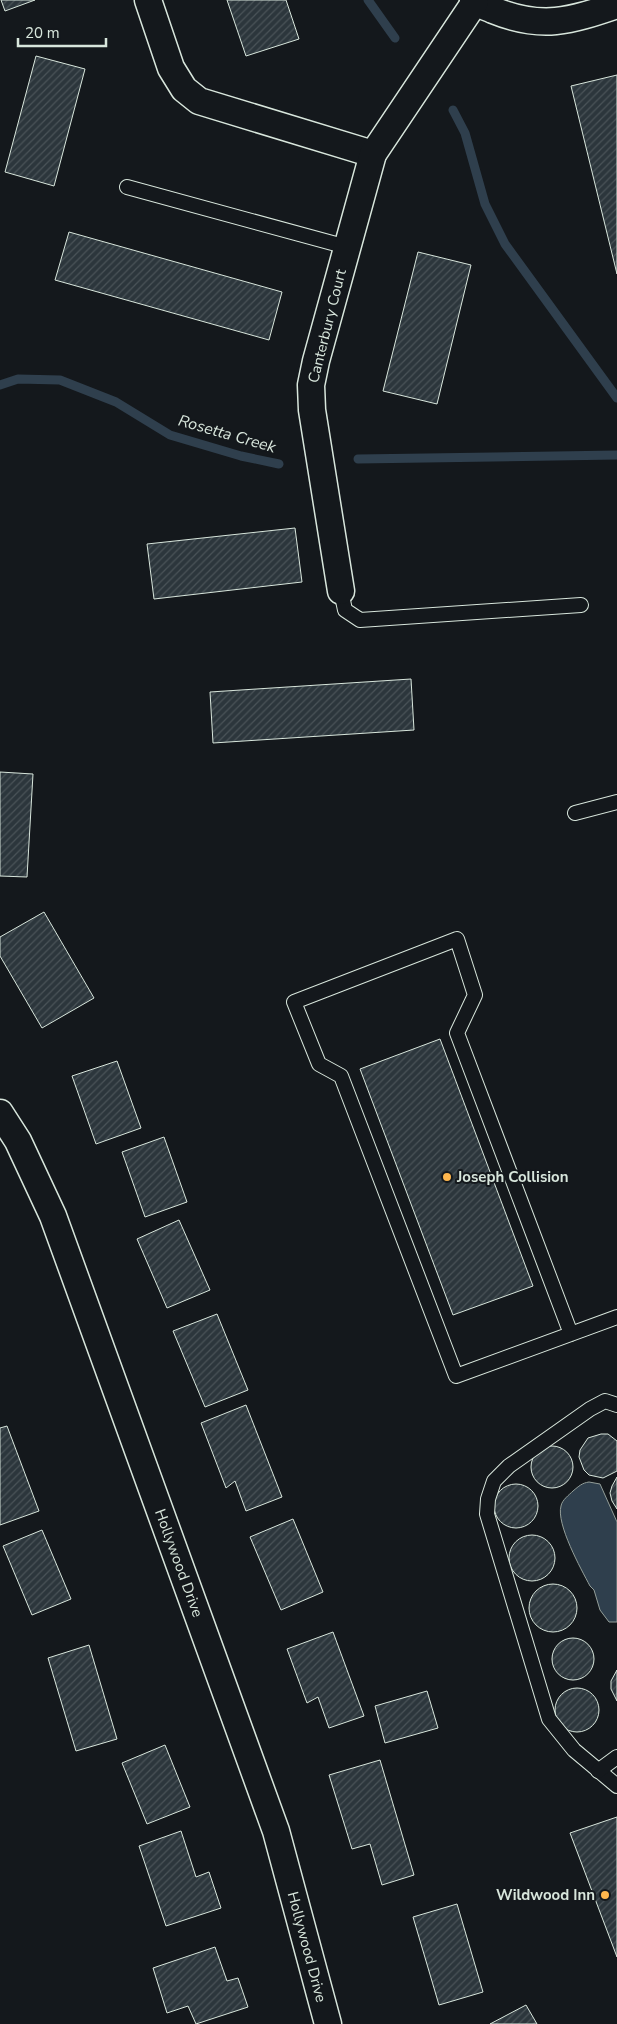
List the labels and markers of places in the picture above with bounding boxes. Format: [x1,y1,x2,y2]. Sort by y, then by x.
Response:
place label: Joseph Collision [456,1167,569,1187]
marker: Joseph Collision [441,1171,453,1183]
place label: Wildwood Inn [496,1885,595,1905]
marker: Wildwood Inn [599,1889,611,1901]

